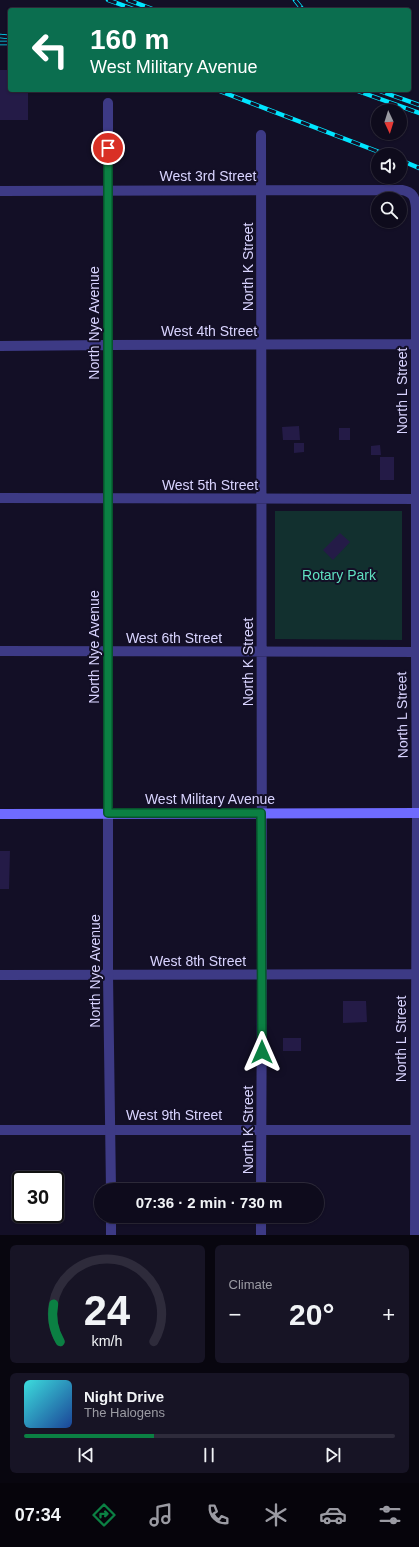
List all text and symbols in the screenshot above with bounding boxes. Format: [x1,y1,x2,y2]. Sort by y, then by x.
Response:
icon: left [24,24,76,76]
text: 160 m [90,24,169,55]
text: West Military Avenue [90,57,257,77]
north arrow [371,104,407,140]
map controls [371,104,407,228]
pin [91,131,125,165]
icon: arrive [97,137,119,159]
button: sound [371,148,407,184]
street label: West 3rd Street [159,168,257,184]
button: search [371,192,407,228]
street label: North K Street [240,223,256,311]
street label: North Nye Avenue [86,266,102,380]
street label: West 4th Street [161,323,257,339]
street label: North L Street [394,348,410,434]
street label: West 5th Street [162,477,258,493]
park label: Rotary Park [302,567,377,583]
street label: North Nye Avenue [86,590,102,704]
street label: North K Street [240,618,256,706]
street label: West 6th Street [126,630,222,646]
street label: North L Street [393,671,411,758]
street label: West Military Avenue [145,791,275,807]
street label: North Nye Avenue [87,914,103,1028]
street label: West 8th Street [150,953,246,969]
street label: North L Street [393,996,409,1082]
position arrow [241,1031,283,1073]
street label: North K Street [240,1086,256,1174]
street label: West 9th Street [126,1107,222,1123]
speed limit sign: 30 [12,1171,64,1223]
text: 07:36 · 2 min · 730 m [136,1194,282,1211]
text: Climate [229,1277,273,1292]
text: 24 [84,1287,130,1334]
text: 20° [289,1298,334,1331]
text: − [229,1302,241,1327]
text: + [382,1302,395,1327]
text: km/h [92,1333,123,1349]
text: Night Drive [84,1388,164,1405]
text: The Halogens [84,1405,165,1420]
icon: previous [75,1444,97,1466]
icon: pause [198,1444,220,1466]
icon: next [322,1444,344,1466]
icon: directions [90,1501,118,1529]
icon: music [147,1501,175,1529]
icon: phone [204,1501,232,1529]
icon: climate [262,1501,290,1529]
icon: car [319,1501,347,1529]
icon: filters [376,1501,404,1529]
text: 07:34 [15,1505,61,1525]

